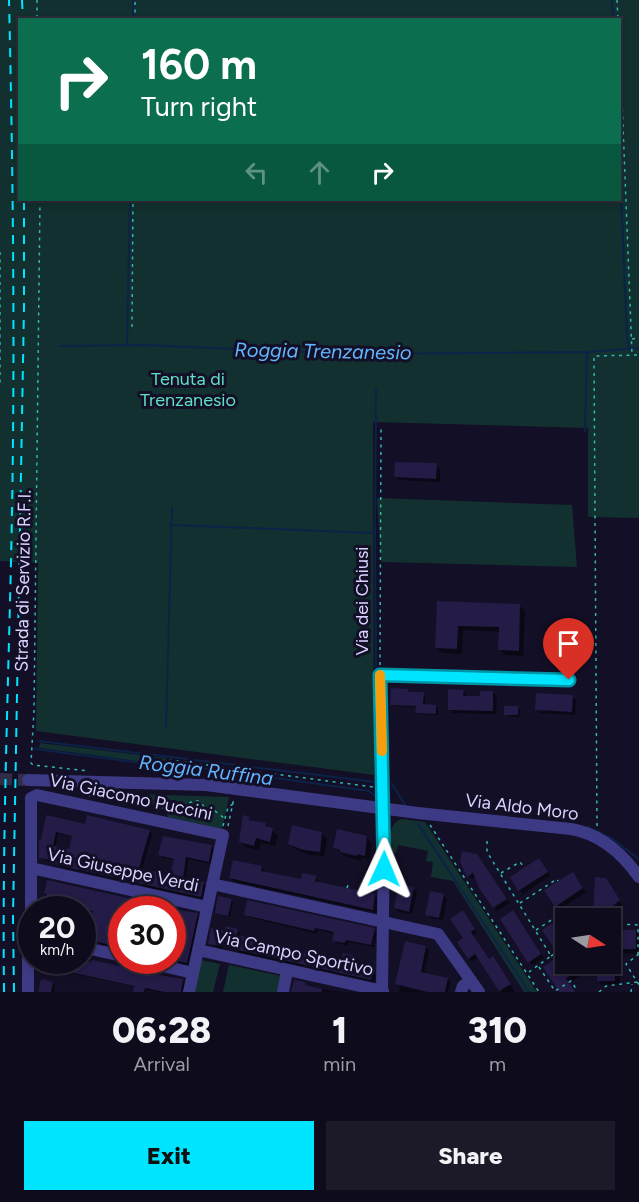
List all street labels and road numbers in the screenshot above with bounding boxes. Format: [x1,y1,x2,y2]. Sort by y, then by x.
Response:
street label: Strada di Servizio R.F.I. [10,490,36,672]
street label: Via dei Chiusi [351,546,373,656]
street label: Via Giacomo Puccini [48,769,214,825]
street label: Via Aldo Moro [464,789,580,825]
street label: Via Giuseppe Verdi [45,843,201,897]
street label: Via Campo Sportivo [212,925,376,981]

